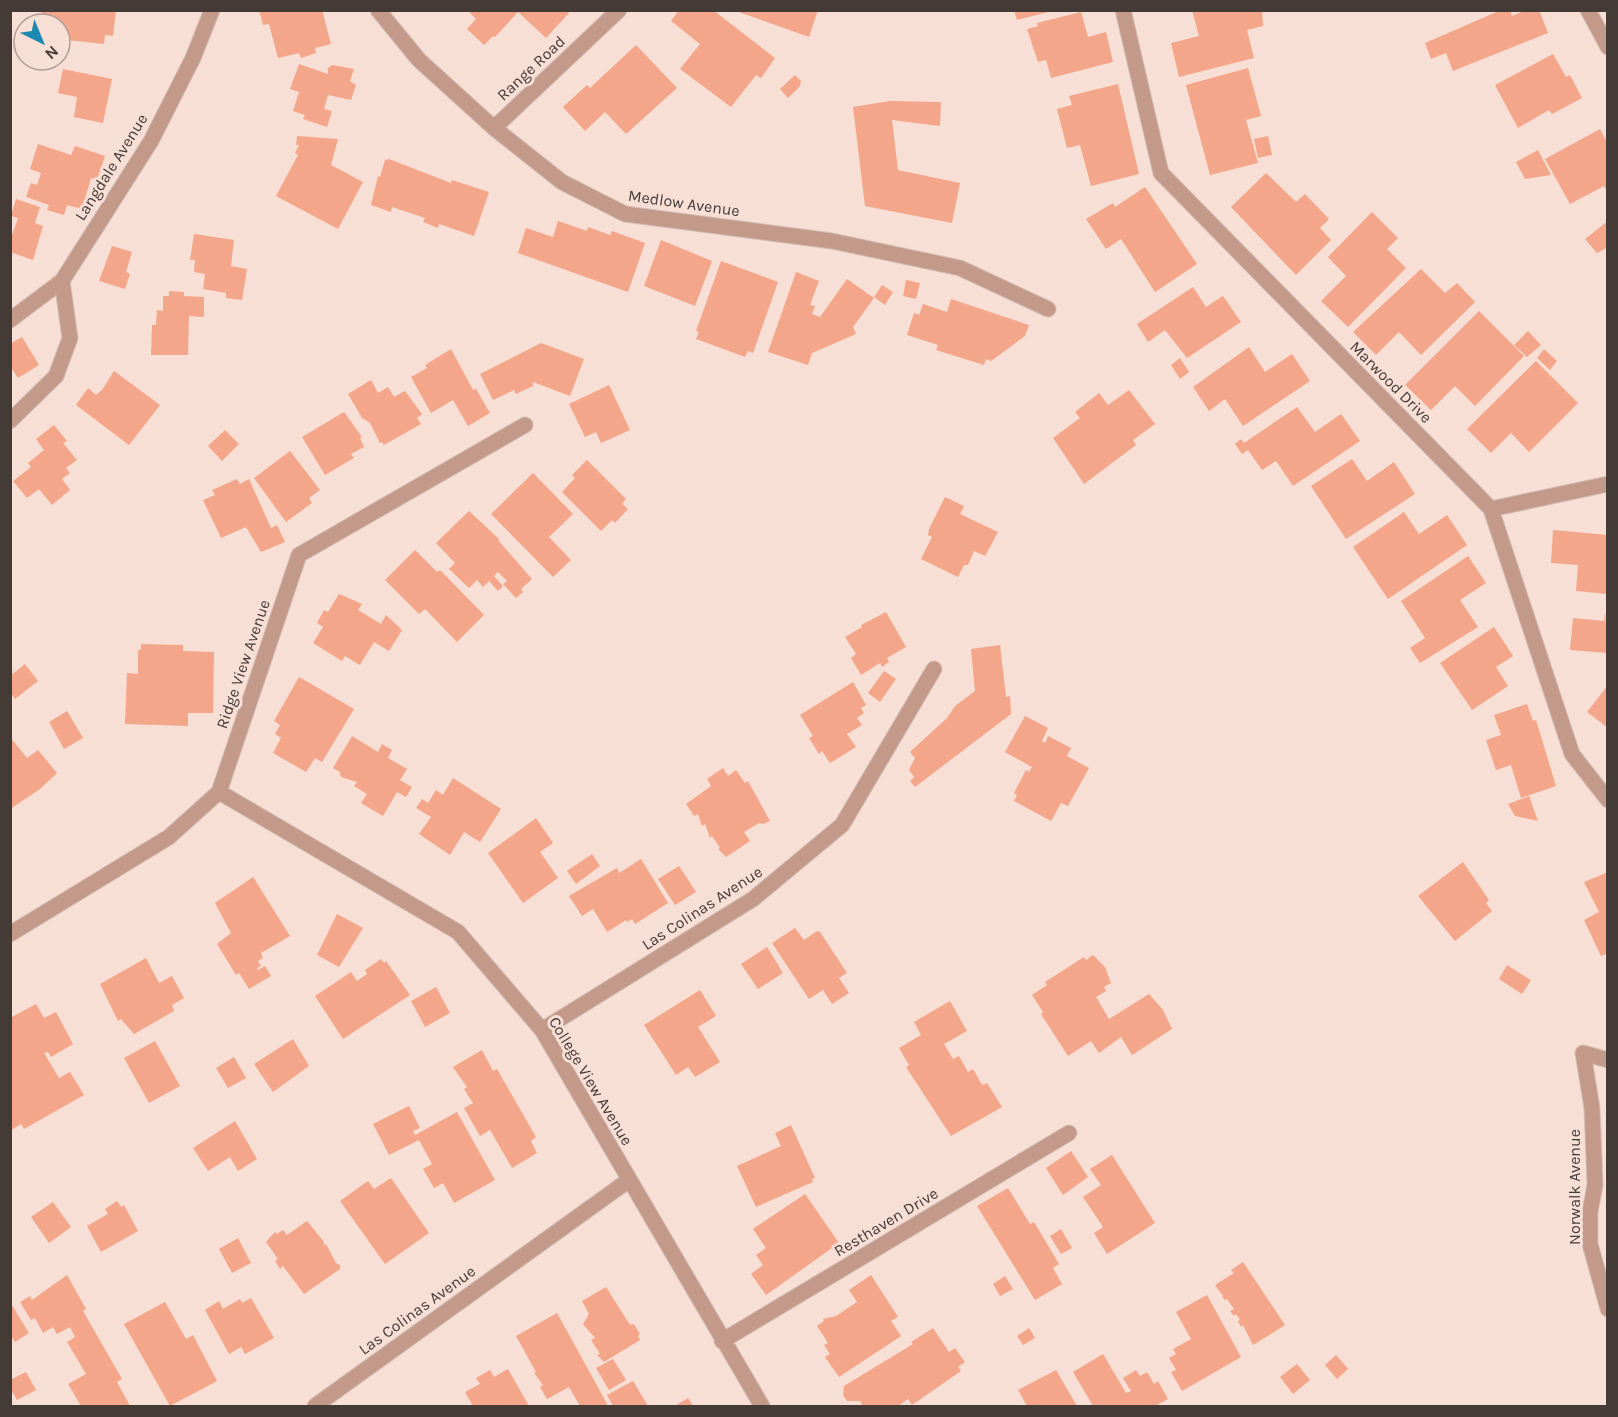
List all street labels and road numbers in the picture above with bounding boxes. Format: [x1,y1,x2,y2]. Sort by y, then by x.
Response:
street label: Range Road [493,32,569,104]
street label: Langdale Avenue [71,110,151,224]
street label: Medlow Avenue [627,186,741,220]
street label: Marwood Drive [1346,337,1436,427]
street label: Ridge View Avenue [212,597,274,731]
street label: Las Colinas Avenue [638,862,766,954]
street label: College View Avenue [545,1013,637,1149]
street label: Norwalk Avenue [1565,1129,1584,1245]
street label: Resthaven Drive [831,1183,941,1261]
street label: Las Colinas Avenue [355,1261,479,1359]

